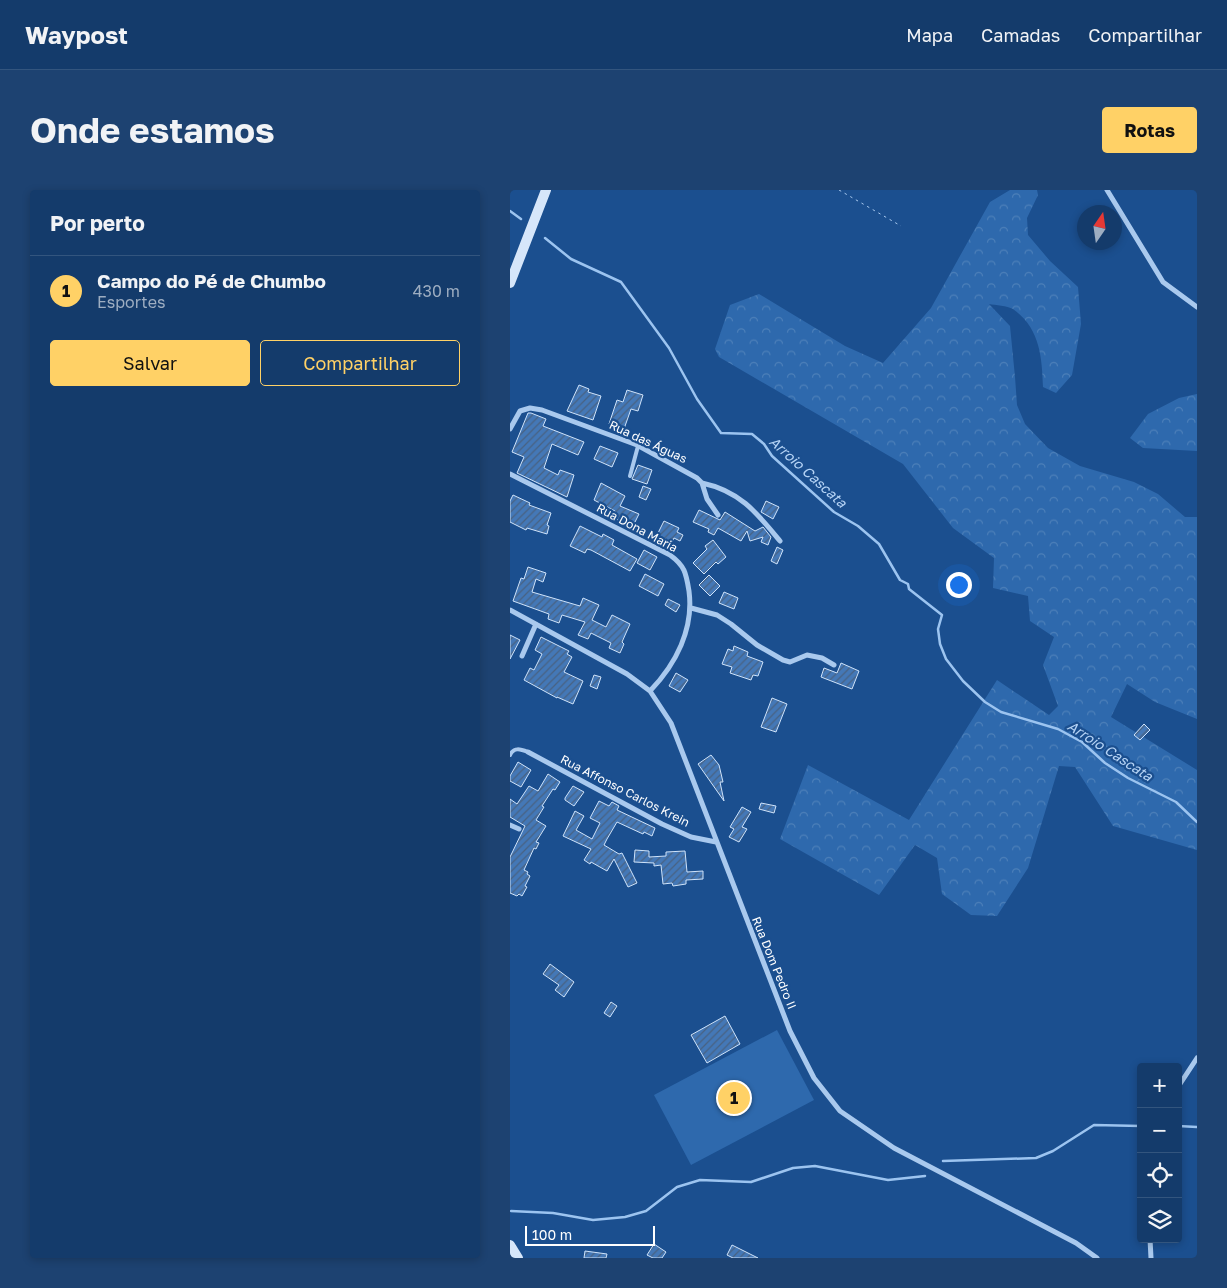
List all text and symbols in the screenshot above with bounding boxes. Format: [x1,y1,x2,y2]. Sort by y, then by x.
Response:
text: Waypost [25,20,128,49]
text: Mapa [906,24,953,46]
text: Camadas [981,24,1060,46]
text: Compartilhar [1088,24,1202,46]
button: Rotas [1102,107,1197,153]
text: Onde estamos [30,109,275,151]
north arrow [1077,205,1122,250]
text: Por perto [50,210,145,236]
text: Campo do Pé de Chumbo [97,269,326,292]
text: 1 [62,281,70,301]
text: 430 m [413,281,460,301]
text: Esportes [97,292,165,312]
button: Salvar [50,340,250,386]
button: Compartilhar [260,340,460,386]
street label: Rua das Águas [607,417,690,466]
water label: Arroio Cascata [766,433,851,511]
street label: Rua Dona Maria [594,500,680,555]
your location [946,572,972,598]
water label: Arroio Cascata [1065,717,1157,785]
street label: Rua Affonso Carlos Krein [558,751,692,830]
street label: Rua Dom Pedro II [749,914,800,1011]
map controls [1137,1063,1182,1243]
button: + [1137,1063,1182,1108]
pin: 1 [718,1079,750,1117]
button: − [1137,1108,1182,1153]
button: locate [1137,1153,1182,1198]
button: layers [1137,1198,1182,1243]
scale bar [525,1223,655,1246]
text: 100 m [532,1226,572,1243]

